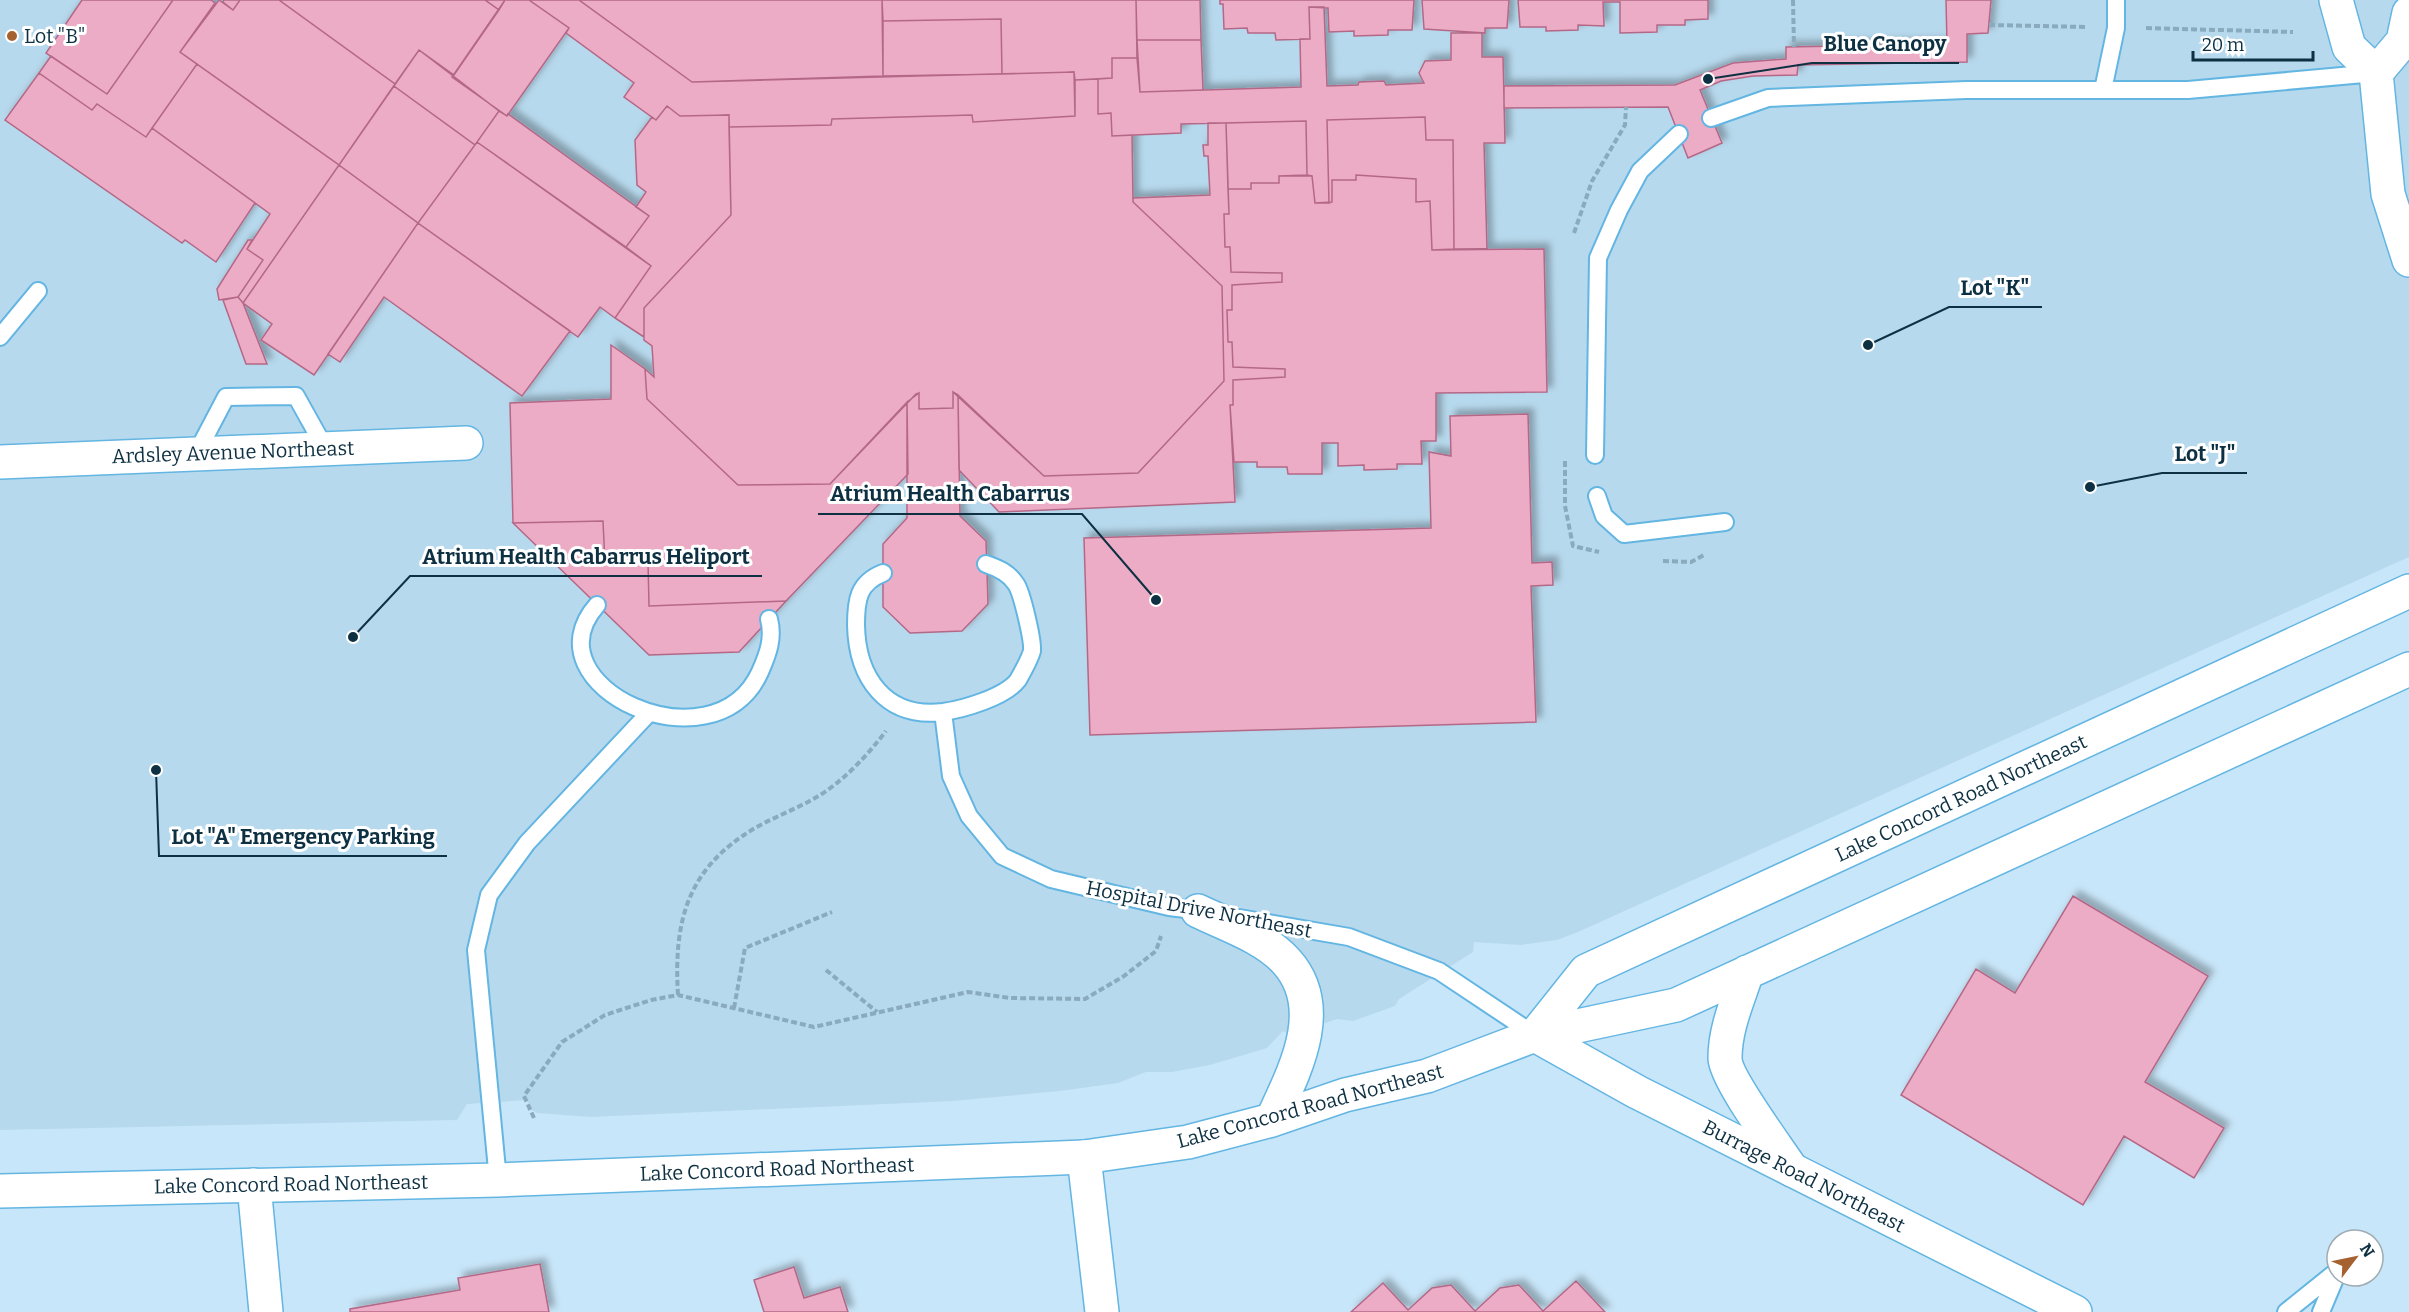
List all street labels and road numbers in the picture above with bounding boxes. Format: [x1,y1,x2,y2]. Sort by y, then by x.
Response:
street label: Ardsley Avenue Northeast [111,436,355,468]
street label: Lake Concord Road Northeast [1832,729,2090,867]
street label: Hospital Drive Northeast [1084,875,1314,943]
street label: Lake Concord Road Northeast [1174,1059,1446,1153]
street label: Burrage Road Northeast [1699,1115,1909,1237]
street label: Lake Concord Road Northeast [639,1152,915,1186]
street label: Lake Concord Road Northeast [154,1170,428,1198]

